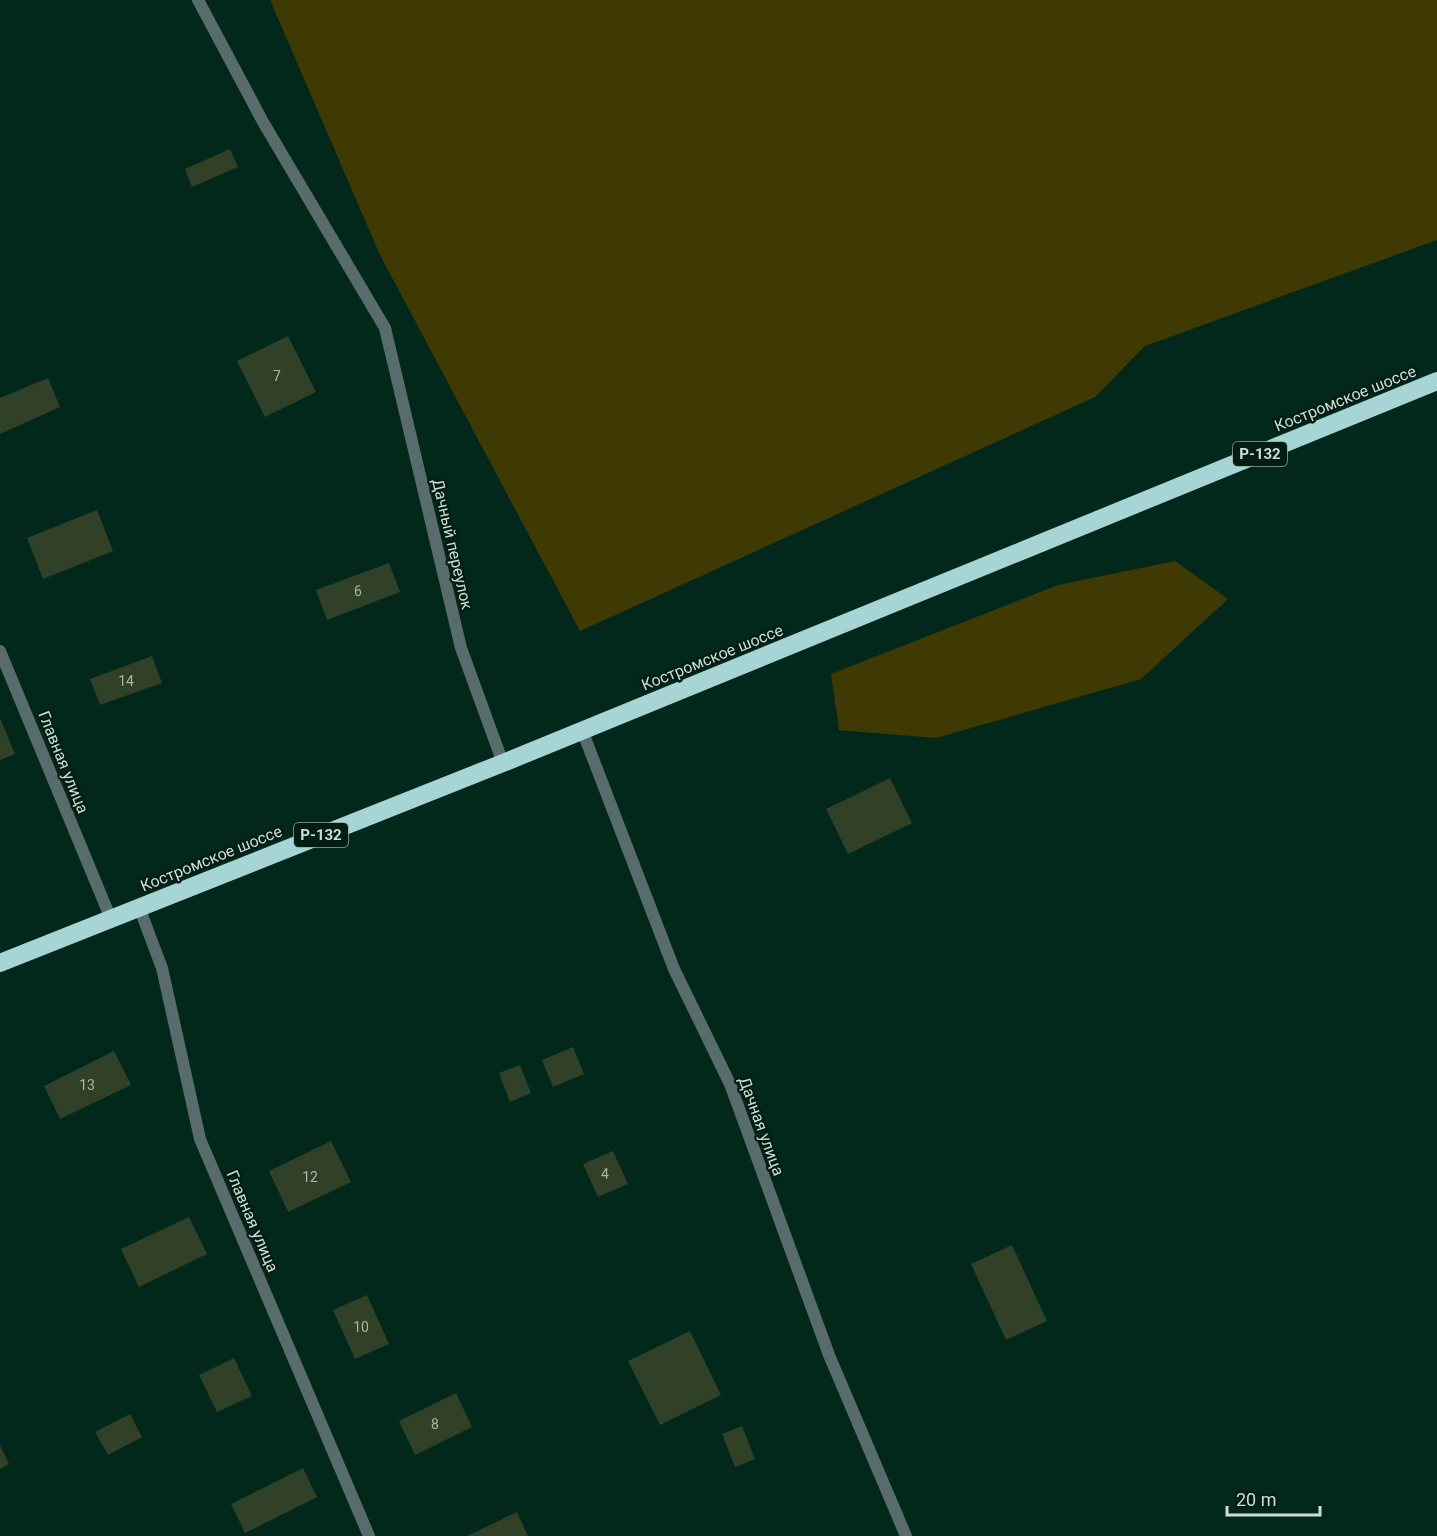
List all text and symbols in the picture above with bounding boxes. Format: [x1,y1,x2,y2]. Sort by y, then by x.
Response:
street label: Костромское шоссе [1272,361,1419,436]
house number: 7 [273,368,281,384]
road number: Р-132 [1233,442,1287,466]
street label: Дачный переулок [428,477,477,612]
house number: 6 [354,583,362,599]
street label: Костромское шоссе [639,620,786,695]
house number: 14 [118,673,134,689]
street label: Главная улица [34,708,93,816]
street label: Костромское шоссе [138,821,285,896]
road number: Р-132 [294,823,348,847]
street label: Дачная улица [735,1074,788,1178]
house number: 13 [79,1077,95,1093]
house number: 4 [601,1166,609,1182]
street label: Главная улица [223,1167,283,1275]
house number: 12 [302,1169,318,1185]
house number: 10 [353,1319,369,1335]
house number: 8 [431,1416,439,1432]
scale bar [1227,1479,1320,1517]
text: 20 m [1236,1489,1276,1510]

